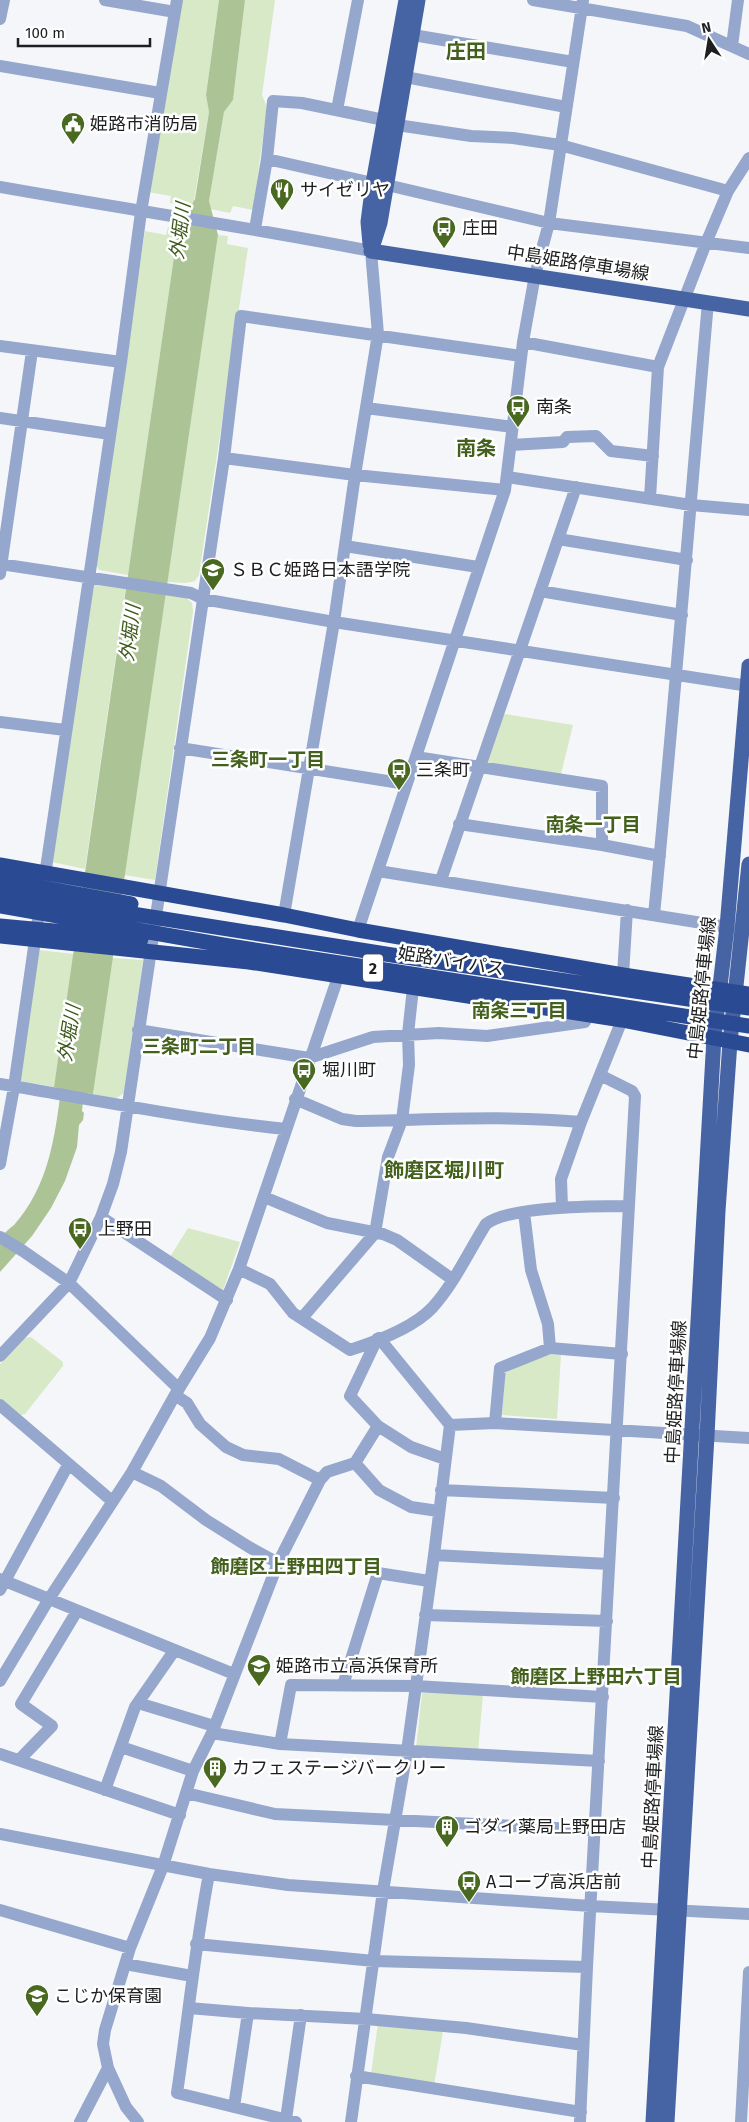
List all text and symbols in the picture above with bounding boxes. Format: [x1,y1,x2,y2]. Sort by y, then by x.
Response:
scale bar [18,15,150,47]
north arrow [684,15,734,65]
text: N [700,18,713,37]
text: 100 m [25,24,65,42]
district label: 庄田 [446,39,486,63]
public building icon: 姫路市消防局 [60,111,86,145]
place label: 姫路市消防局 [90,113,198,135]
restaurant icon: サイゼリヤ [269,177,295,211]
place label: サイゼリヤ [300,179,390,201]
water label: 外堀川 [165,199,195,261]
bus stop icon: 庄田 [431,215,457,249]
place label: 庄田 [462,217,498,239]
street label: 中島姫路停車場線 [505,241,651,285]
bus stop icon: 南条 [505,394,531,428]
place label: 南条 [536,396,572,418]
district label: 南条 [456,436,496,460]
school or university icon: ＳＢＣ姫路日本語学院 [200,557,226,591]
place label: ＳＢＣ姫路日本語学院 [230,559,410,581]
water label: 外堀川 [115,601,145,663]
district label: 三条町一丁目 [211,748,325,771]
bus stop icon: 三条町 [386,757,412,791]
place label: 三条町 [416,759,470,781]
district label: 南条一丁目 [545,813,641,836]
street label: 中島姫路停車場線 [684,915,720,1061]
street label: 姫路バイパス [396,942,506,980]
road number: 2 [363,954,383,981]
district label: 南条三丁目 [471,999,567,1022]
water label: 外堀川 [53,1001,85,1063]
district label: 三条町二丁目 [142,1035,256,1058]
bus stop icon: 堀川町 [291,1057,317,1091]
place label: 堀川町 [322,1059,376,1081]
district label: 飾磨区堀川町 [384,1158,504,1182]
bus stop icon: 上野田 [67,1216,93,1250]
place label: 上野田 [98,1218,152,1240]
street label: 中島姫路停車場線 [661,1320,691,1464]
district label: 飾磨区上野田四丁目 [210,1555,382,1578]
school or university icon: 姫路市立高浜保育所 [246,1653,272,1687]
place label: 姫路市立高浜保育所 [276,1655,438,1677]
district label: 飾磨区上野田六丁目 [510,1665,682,1688]
street label: 中島姫路停車場線 [638,1725,668,1869]
building icon: カフェステージバークリー [202,1755,228,1789]
place label: カフェステージバークリー [232,1757,447,1779]
building icon: ゴダイ薬局上野田店 [434,1814,460,1848]
place label: ゴダイ薬局上野田店 [464,1816,626,1838]
bus stop icon: Aコープ高浜店前 [456,1869,482,1903]
place label: Aコープ高浜店前 [486,1871,621,1893]
school or university icon: こじか保育園 [24,1983,50,2017]
place label: こじか保育園 [54,1985,162,2007]

